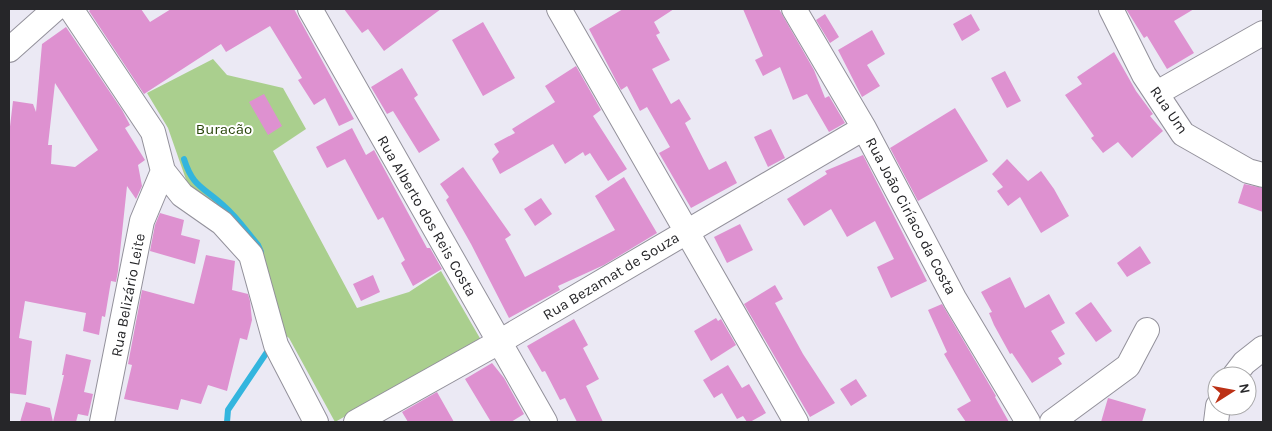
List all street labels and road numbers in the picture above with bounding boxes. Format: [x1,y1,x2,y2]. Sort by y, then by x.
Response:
street label: Rua Um [1146,83,1192,137]
street label: Rua Alberto dos Reis Costa [373,132,481,300]
street label: Rua João Ciríaco da Costa [862,134,960,298]
street label: Rua Bezamat de Souza [540,228,682,324]
street label: Rua Belizário Leite [107,232,149,358]

